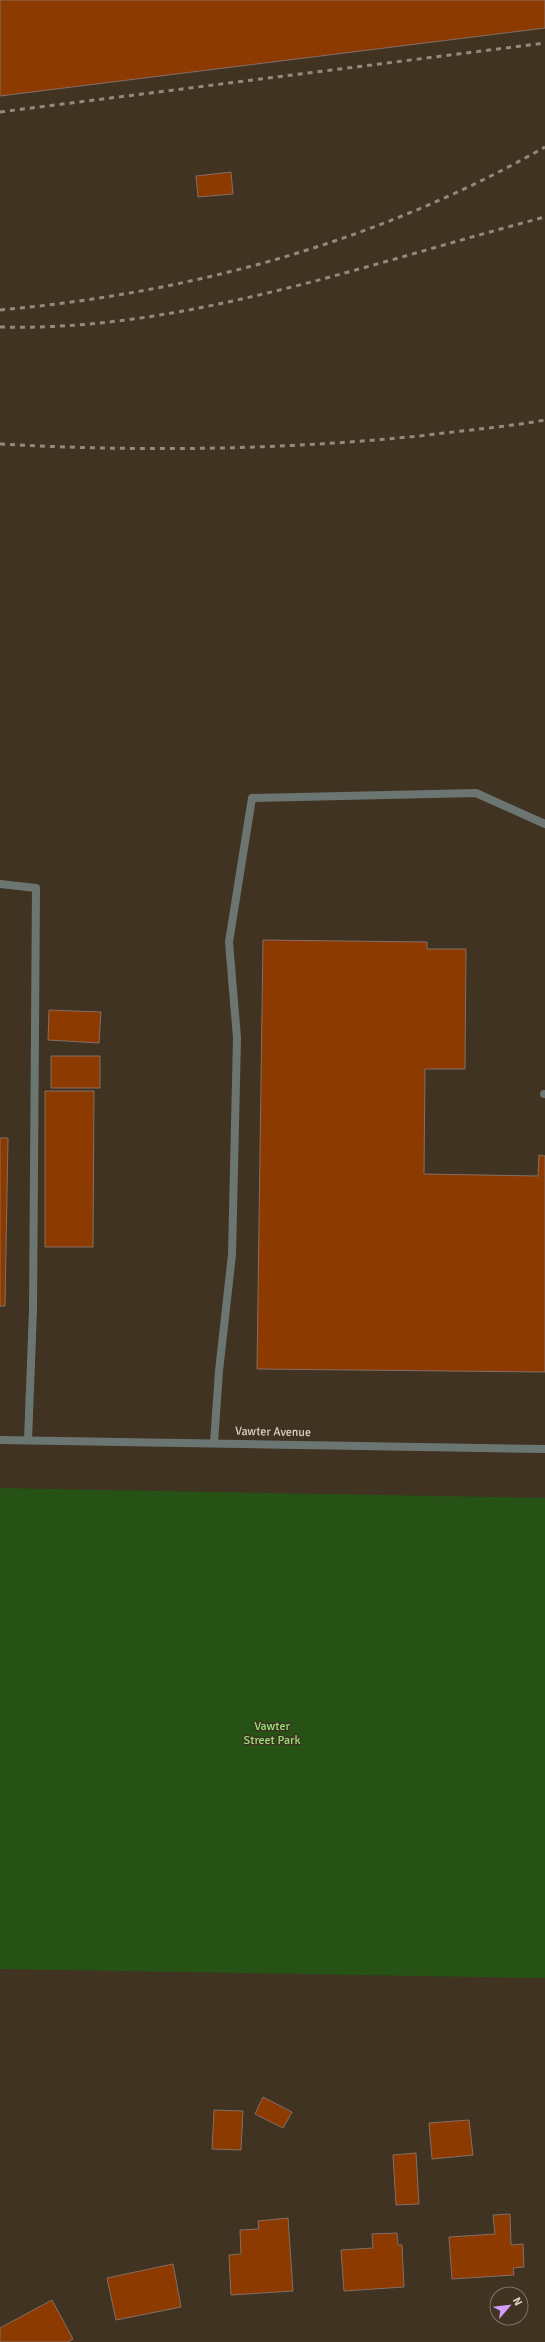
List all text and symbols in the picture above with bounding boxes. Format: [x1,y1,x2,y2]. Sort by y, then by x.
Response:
street label: Vawter Avenue [235,1424,311,1440]
park label: Vawter Street Park [244,1719,300,1748]
north arrow [489,2286,529,2326]
text: N [510,2295,525,2308]

